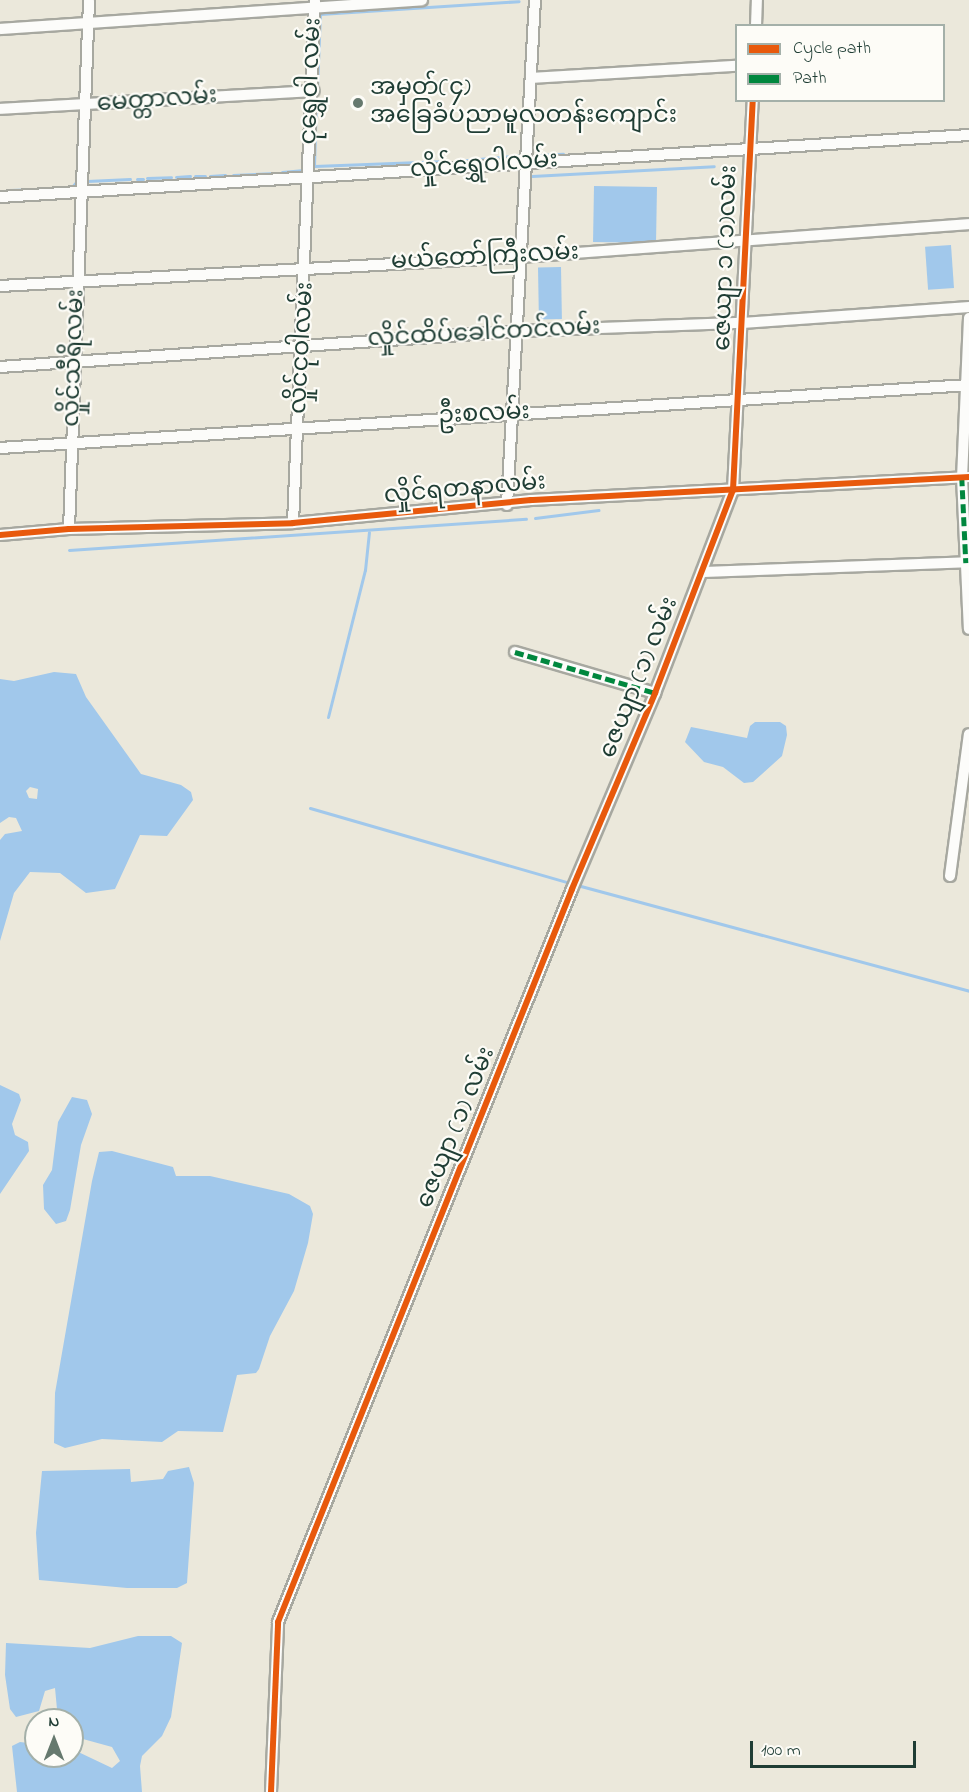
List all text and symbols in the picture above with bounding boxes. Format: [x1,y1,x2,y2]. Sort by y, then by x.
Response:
street label: ငုရွှေဝါ လမ်း [295,17,329,145]
legend [735,24,945,102]
text: Cycle path [793,36,871,62]
text: Path [793,66,827,92]
place label: အမှတ်(၄) အခြေခံပညာမူလတန်းကျောင်း [370,75,677,131]
street label: မေတ္တာလမ်း [96,82,218,120]
marker: အမှတ်(၄) အခြေခံပညာမူလတန်းကျောင်း [351,96,365,110]
street label: လှိုင်ရွှေဝါလမ်း [409,146,559,186]
street label: ဇေယျာ ၁ (၁)လမ်း [709,165,745,351]
street label: မယ်တော်ကြီးလမ်း [390,239,580,277]
street label: လှိုင်ငုဝါလမ်း [285,281,321,415]
street label: လှိုင်သီရိလမ်း [58,289,92,427]
street label: လှိုင်ထိပ်ခေါင်တင်လမ်း [367,314,601,354]
street label: ဦးစလမ်း [437,398,531,432]
street label: လှိုင်ရတနာလမ်း [383,469,547,511]
street label: ဇေယျာ (၁) လမ်း [595,593,685,763]
street label: ဇေယျာ (၁) လမ်း [412,1043,502,1213]
north arrow [24,1708,84,1768]
text: N [49,1710,59,1734]
scale bar [753,1729,920,1767]
text: 100 m [761,1738,801,1764]

